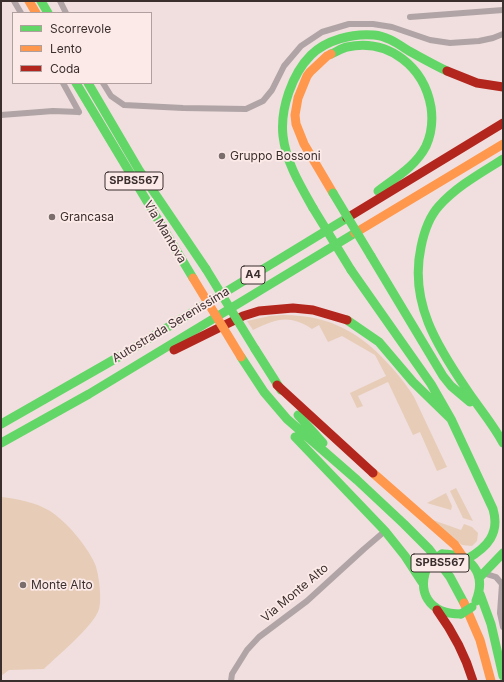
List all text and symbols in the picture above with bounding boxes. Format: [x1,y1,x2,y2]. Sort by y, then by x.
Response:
legend [12,12,152,84]
text: Scorrevole [50,21,111,36]
text: Lento [50,41,82,56]
text: Coda [50,61,80,76]
place label: Gruppo Bossoni [230,149,321,163]
marker: Gruppo Bossoni [217,151,227,161]
road number: SPBS567 [105,172,163,190]
street label: Via Mantova [141,198,189,266]
place label: Grancasa [60,210,114,224]
marker: Grancasa [47,212,57,222]
road number: A4 [241,266,265,284]
street label: Autostrada Serenissima [110,284,232,366]
road number: SPBS567 [411,554,469,572]
street label: Via Monte Alto [259,561,331,625]
place label: Monte Alto [31,578,93,592]
marker: Monte Alto [18,580,28,590]

